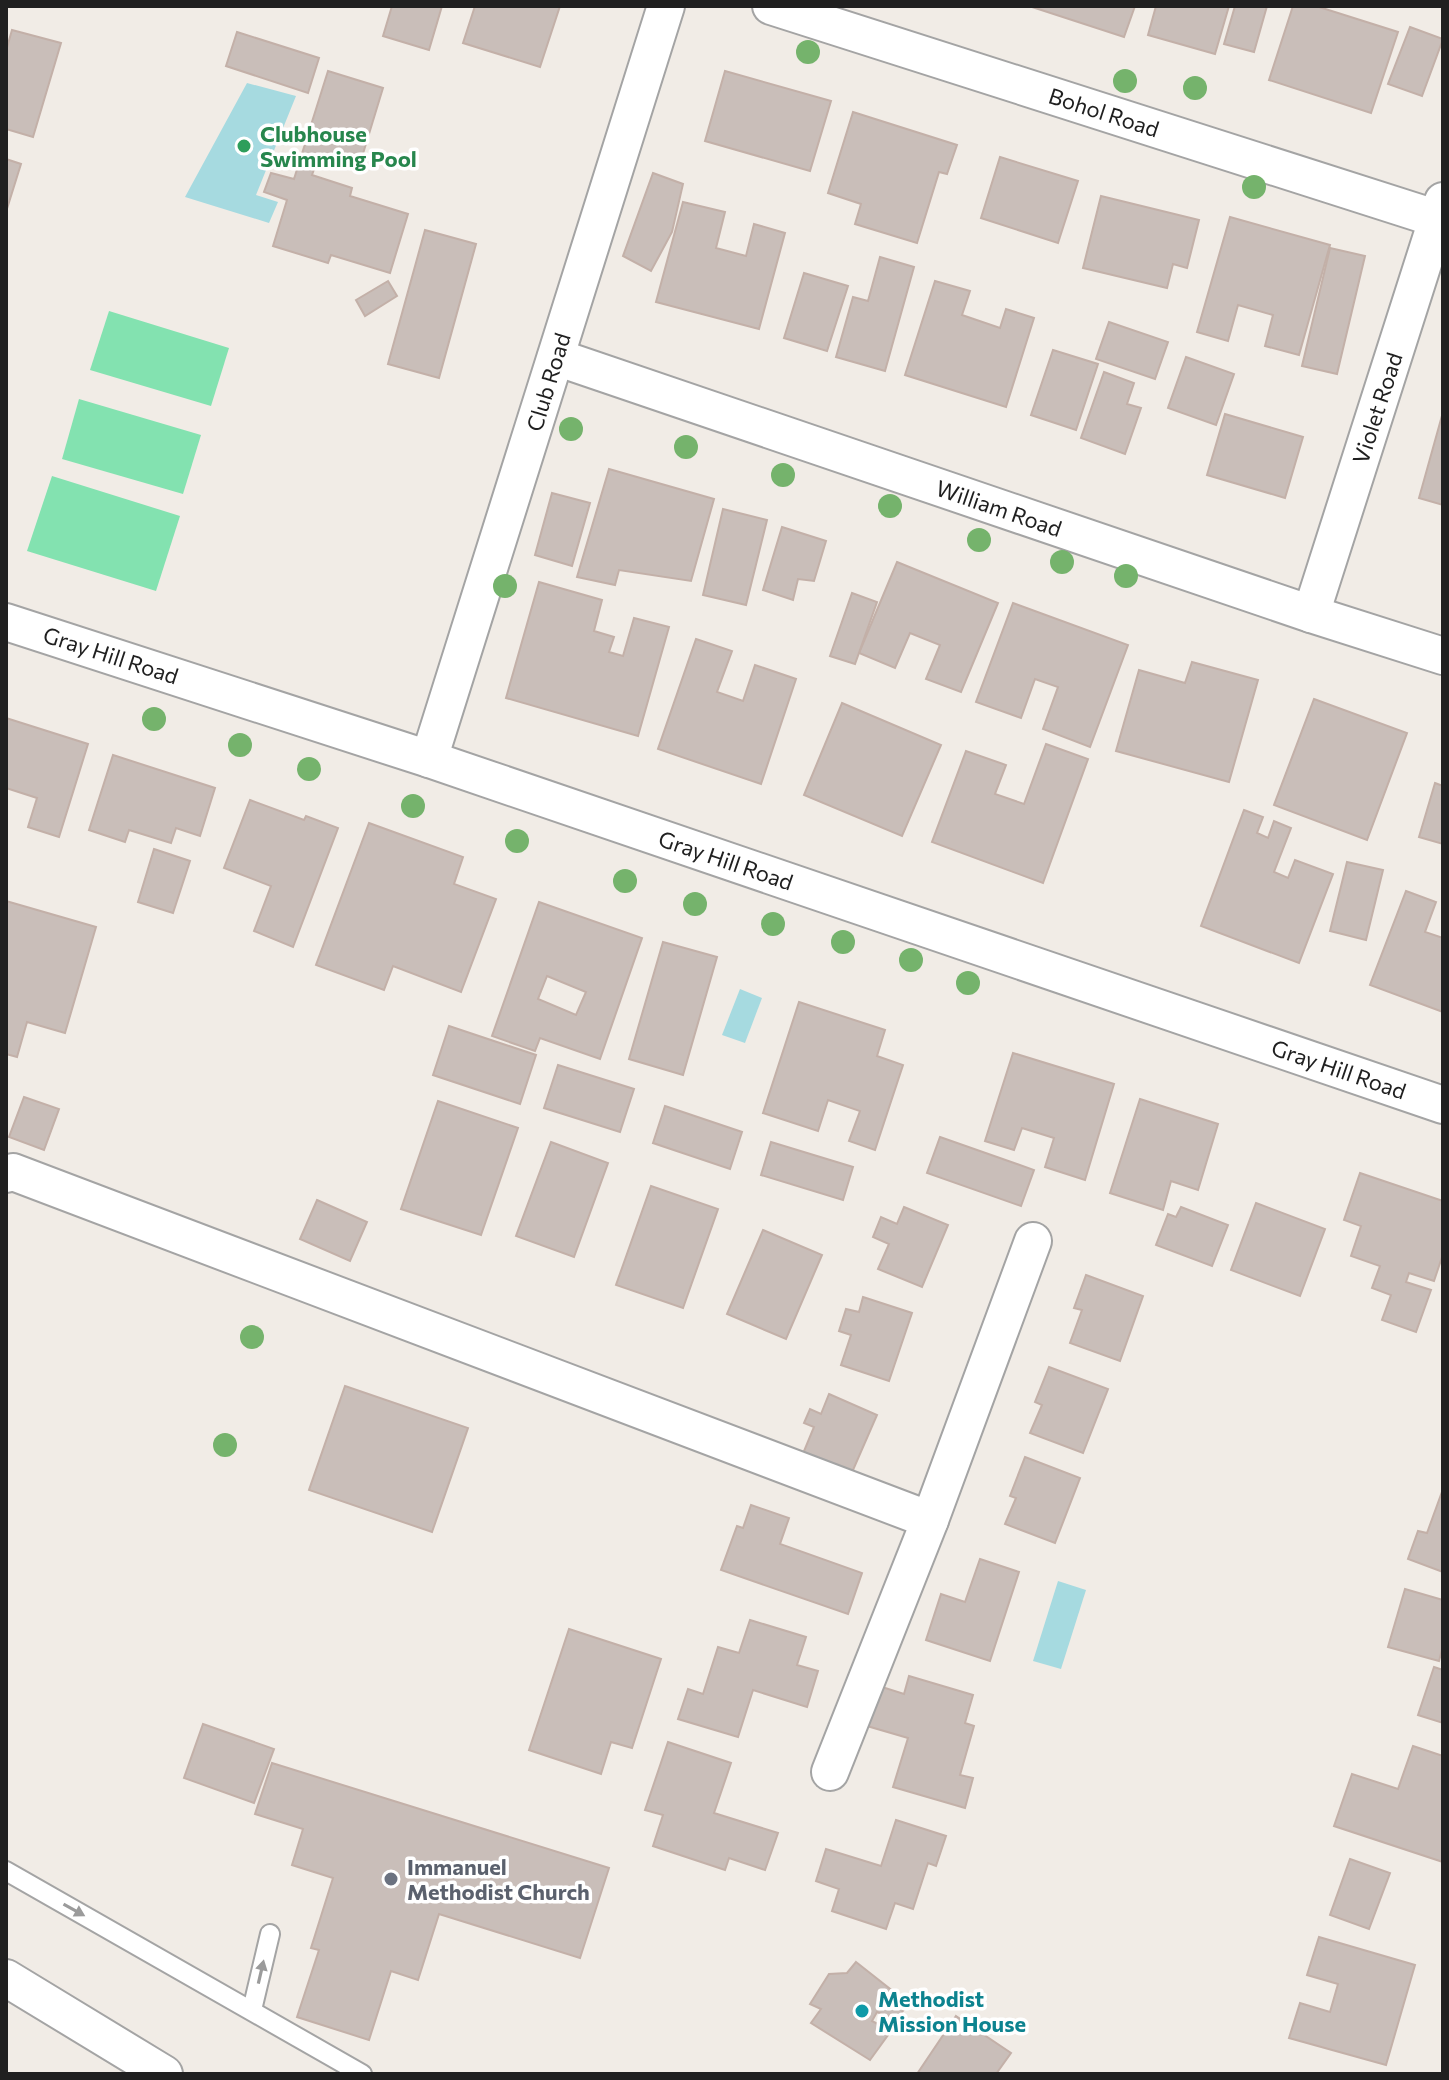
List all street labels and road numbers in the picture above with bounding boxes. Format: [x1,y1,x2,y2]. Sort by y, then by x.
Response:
street label: Bohol Road [1045,82,1163,142]
street label: Club Road [520,329,576,435]
street label: Violet Road [1346,349,1408,467]
street label: William Road [933,474,1065,542]
street label: Gray Hill Road [40,620,182,690]
street label: Gray Hill Road [655,824,797,896]
street label: Gray Hill Road [1268,1033,1410,1105]

